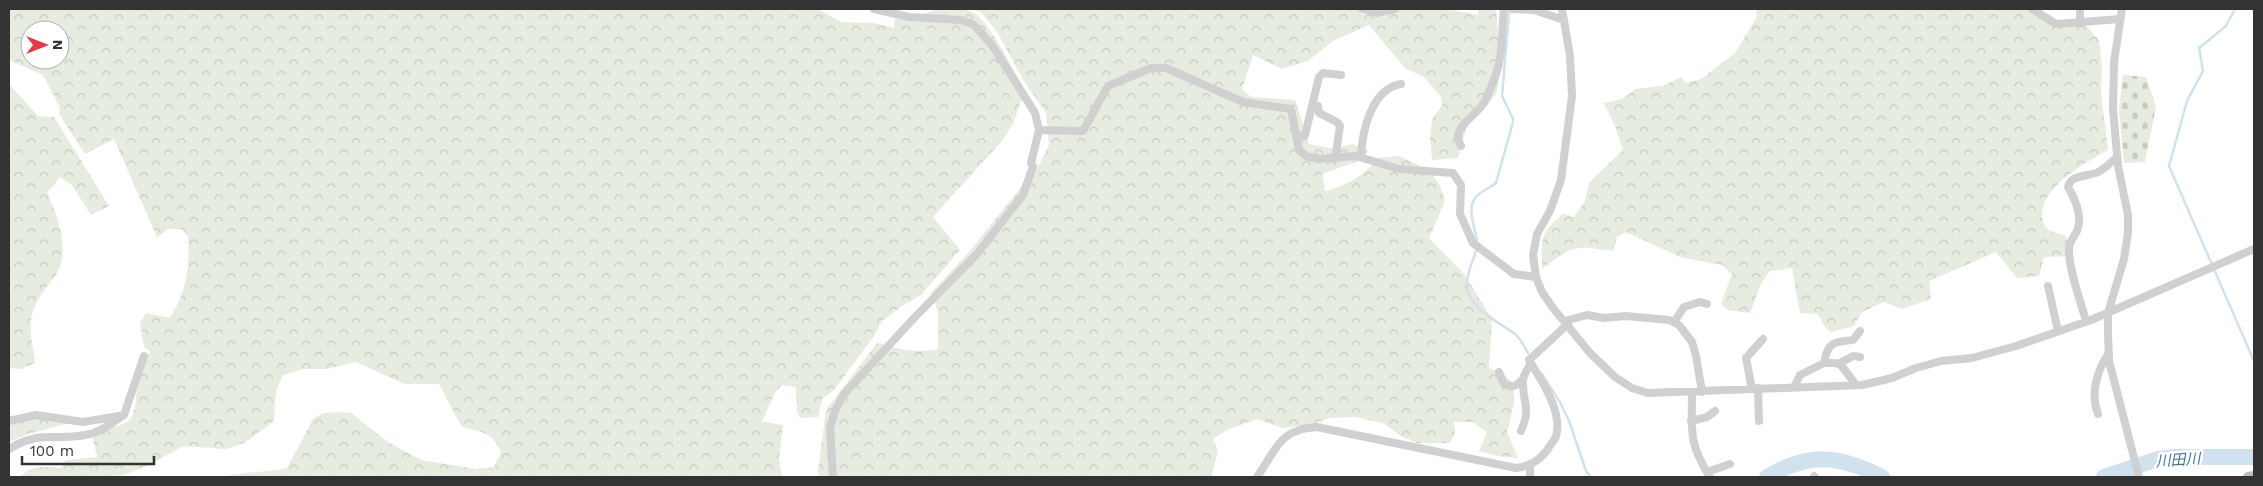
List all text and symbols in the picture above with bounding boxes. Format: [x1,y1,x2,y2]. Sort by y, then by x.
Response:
north arrow [20,20,70,70]
text: N [50,40,66,50]
scale bar [22,434,155,466]
text: 100 m [30,442,74,460]
water label: 川田川 [2155,449,2203,471]

